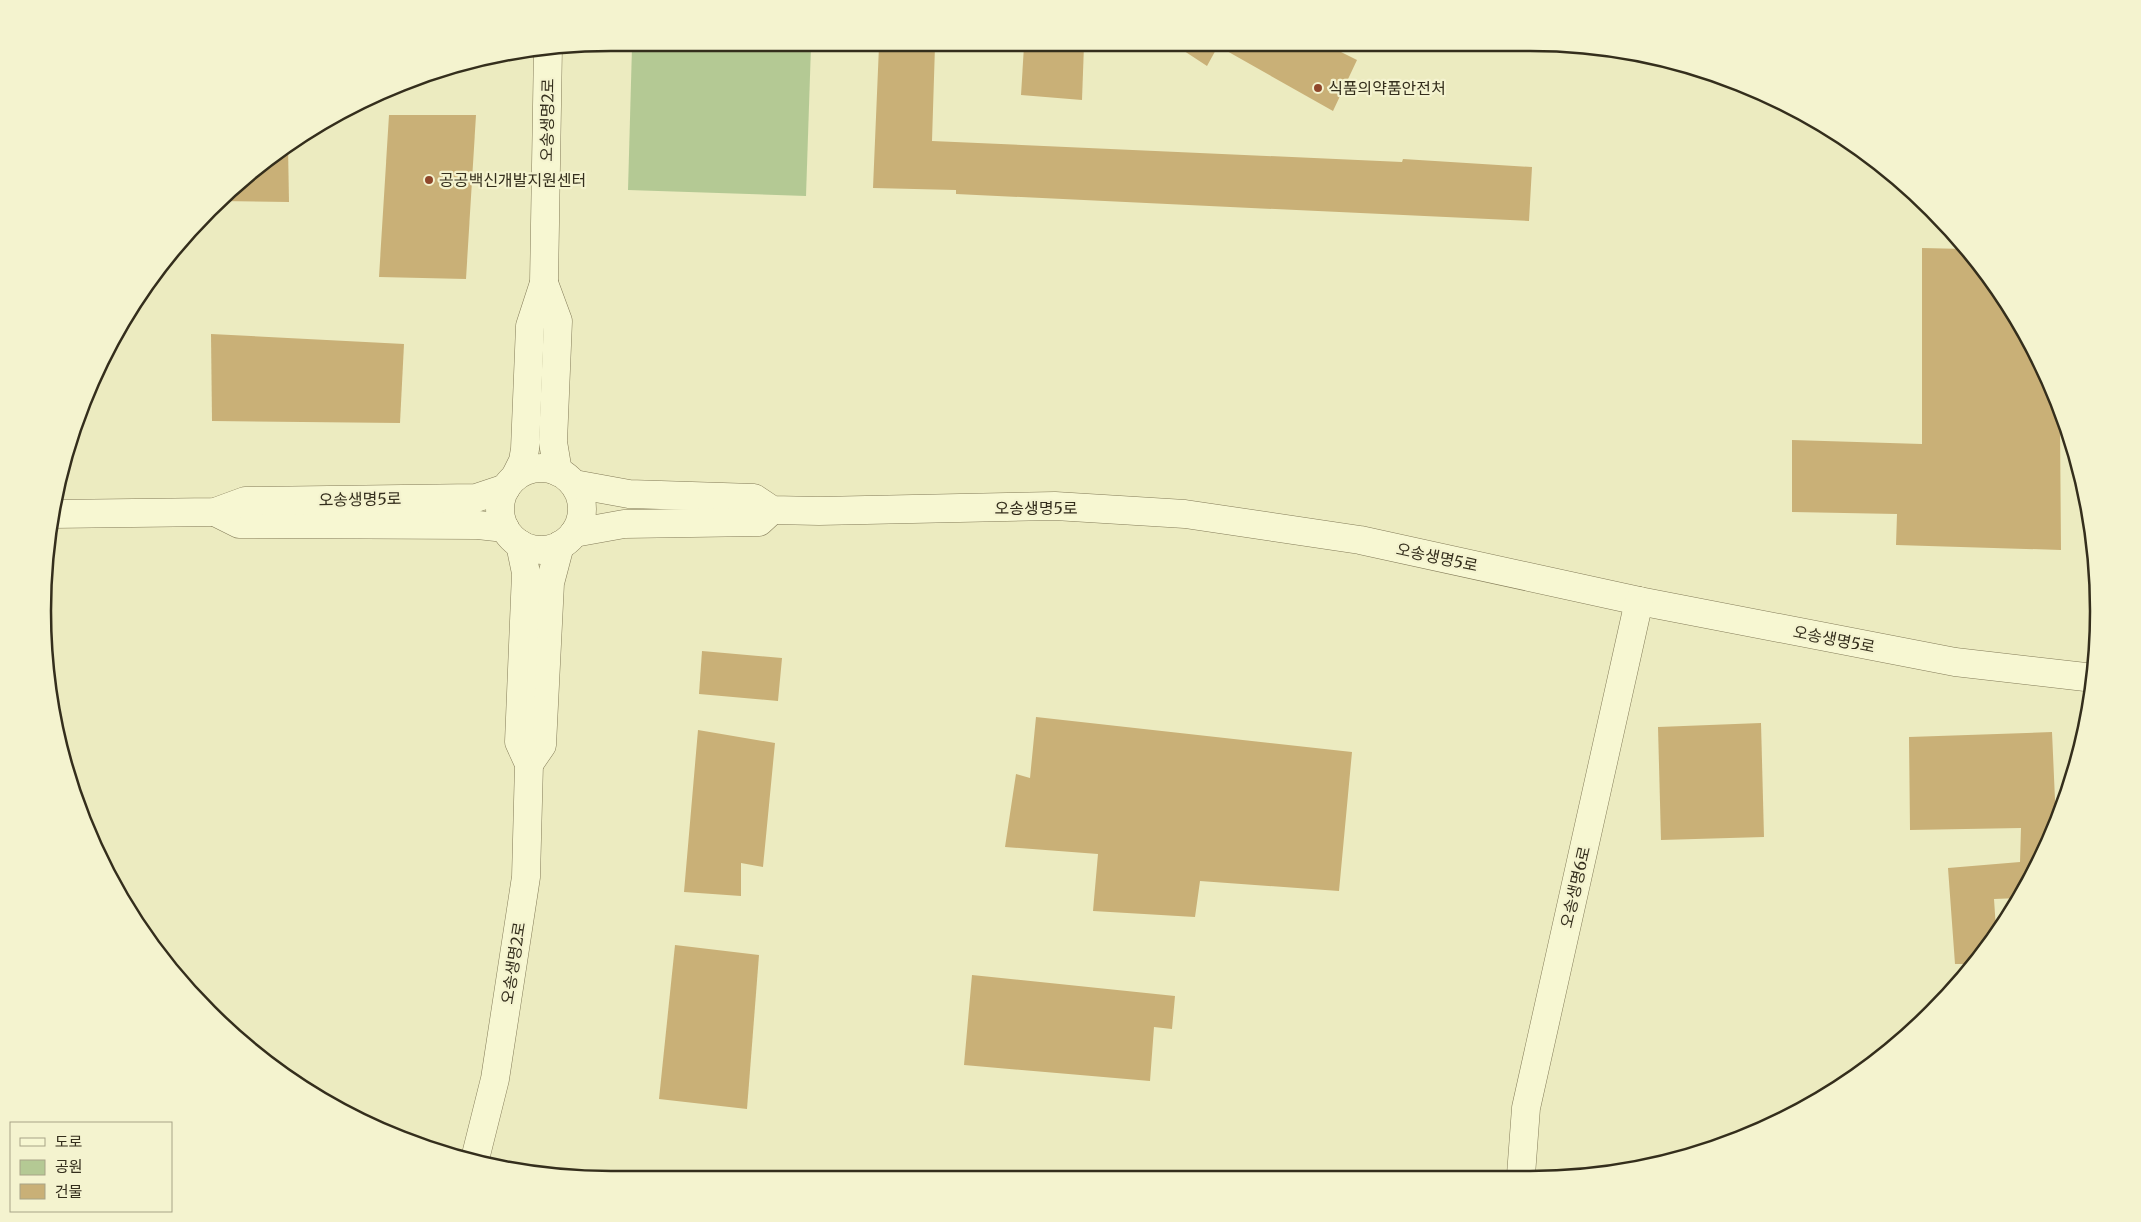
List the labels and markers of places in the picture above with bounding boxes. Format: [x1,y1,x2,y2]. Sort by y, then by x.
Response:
place label: 식품의약품안전처 [1328,78,1446,98]
marker: 식품의약품안전처 [1312,82,1324,94]
place label: 공공백신개발지원센터 [439,170,586,190]
marker: 공공백신개발지원센터 [423,174,435,186]

